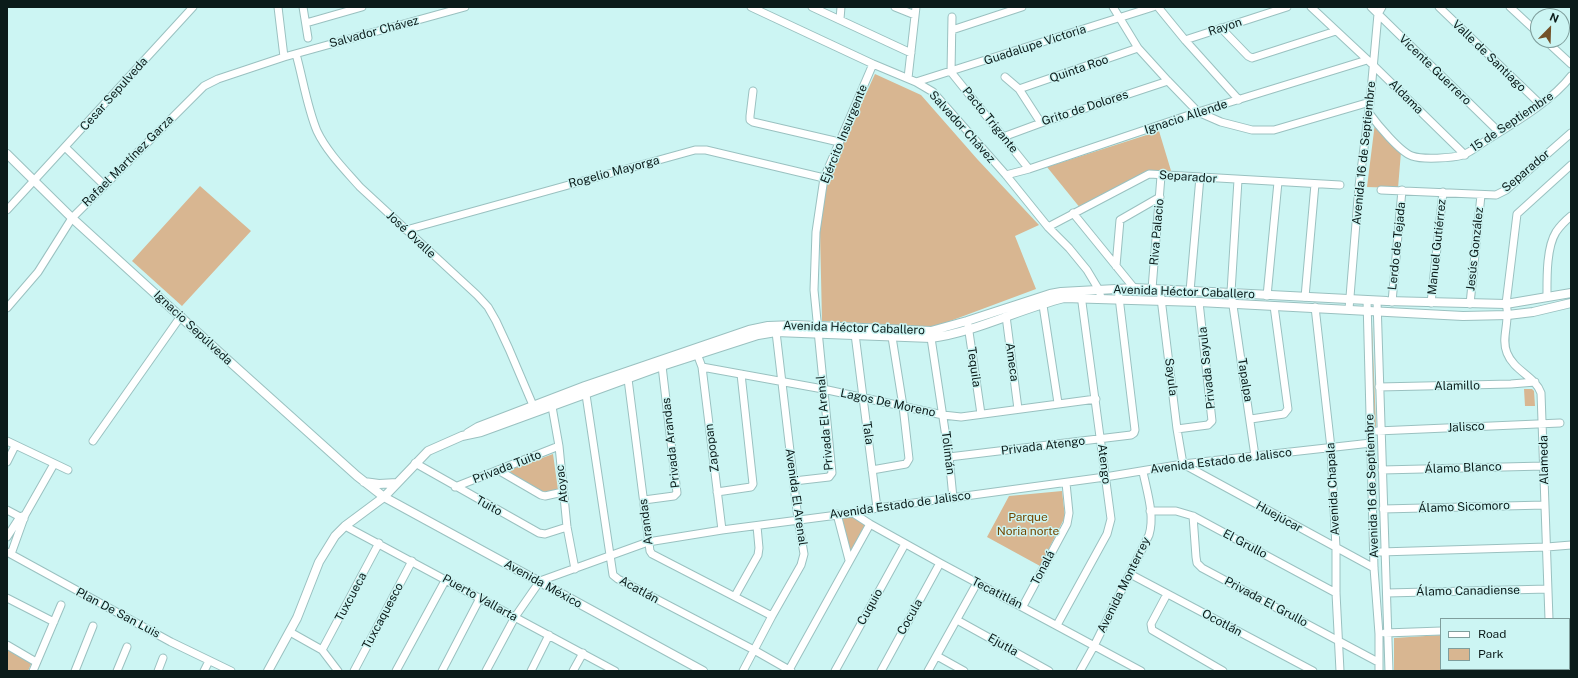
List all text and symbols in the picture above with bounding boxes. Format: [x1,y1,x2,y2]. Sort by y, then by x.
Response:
north arrow [1530,8,1570,48]
text: N [1548,11,1561,25]
street label: Salvador Chávez [328,13,420,51]
street label: Rayon [1206,15,1244,39]
street label: Valle de Santiago [1449,17,1529,95]
street label: Guadalupe Victoria [982,22,1088,68]
street label: Vicente Guerrero [1396,32,1474,108]
street label: Quinta Roo [1048,52,1110,86]
street label: Cesar Sepulveda [77,54,151,134]
street label: Aldama [1386,77,1426,117]
street label: Avenida 16 de Septiembre [1349,80,1379,226]
street label: Ejército Insurgente [818,82,870,186]
street label: Pacto Trigante [959,84,1021,156]
street label: Grito de Dolores [1040,87,1130,129]
street label: Salvador Chávez [926,88,998,166]
street label: 15 de Septiembre [1468,89,1556,155]
street label: Ignacio Allende [1143,97,1229,137]
street label: Rafael Martínez Garza [79,112,177,210]
street label: Separador [1499,147,1553,195]
street label: Rogelio Mayorga [567,153,661,191]
street label: Separador [1158,168,1218,186]
street label: Riva Palacio [1147,198,1167,266]
street label: Manuel Gutiérrez [1425,198,1449,296]
street label: Lerdo de Tejada [1385,201,1409,291]
street label: Jesús González [1463,206,1487,292]
street label: José Ovalle [383,209,439,261]
street label: Avenida Héctor Caballero [1113,282,1255,302]
street label: Ignacio Sepúlveda [151,288,235,368]
street label: Avenida Héctor Caballero [783,318,925,338]
street label: Privada Sayula [1196,326,1218,410]
street label: Ameca [1002,342,1022,382]
street label: Tequila [964,346,984,388]
street label: Sayula [1162,357,1180,397]
street label: Tapalpa [1234,357,1256,403]
street label: Privada El Arenal [814,375,836,471]
street label: Alamillo [1434,378,1480,394]
street label: Lagos De Moreno [839,386,937,420]
street label: Privada Arandas [659,397,683,489]
street label: Avenida 16 de Septiembre [1362,414,1382,558]
street label: Jalisco [1447,419,1485,435]
street label: Tala [859,420,877,446]
street label: Zapopan [702,423,722,473]
street label: Tolimán [938,430,958,476]
street label: Privada Atengo [1000,434,1086,458]
street label: Alameda [1536,435,1552,485]
street label: Avenida Chapala [1323,442,1343,536]
street label: Atengo [1094,443,1114,485]
street label: Avenida Estado de Jalisco [1149,445,1293,477]
street label: Privada Tuito [471,447,543,487]
street label: Avenida El Arenal [782,447,810,547]
street label: Álamo Blanco [1424,459,1502,477]
street label: Atoyac [553,464,571,504]
street label: Avenida Estado de Jalisco [828,488,972,522]
street label: Tuito [473,493,505,519]
street label: Arandas [636,498,656,546]
street label: Huejúcar [1253,498,1305,536]
street label: Álamo Sicomoro [1418,498,1510,516]
park label: Parque Noria norte [997,510,1059,538]
street label: El Grullo [1220,526,1270,562]
street label: Avenida Monterrey [1095,535,1153,635]
street label: Tonalá [1028,548,1058,588]
street label: Avenida México [501,557,585,611]
street label: Tuxcueca [332,570,370,624]
street label: Puerto Vallarta [440,571,520,625]
street label: Acatlán [617,573,661,607]
street label: Tecatitlán [969,574,1025,612]
street label: Privada El Grullo [1222,574,1310,630]
street label: Tuxcaquesco [359,580,407,652]
street label: Álamo Canadiense [1416,583,1520,599]
street label: Plan De San Luis [73,585,163,641]
street label: Cuquio [854,586,886,628]
street label: Cocula [894,597,926,637]
street label: Ocotlán [1199,606,1245,640]
legend [1440,618,1570,670]
text: Road [1478,627,1506,641]
street label: Ejutla [985,631,1021,659]
text: Park [1478,647,1504,661]

